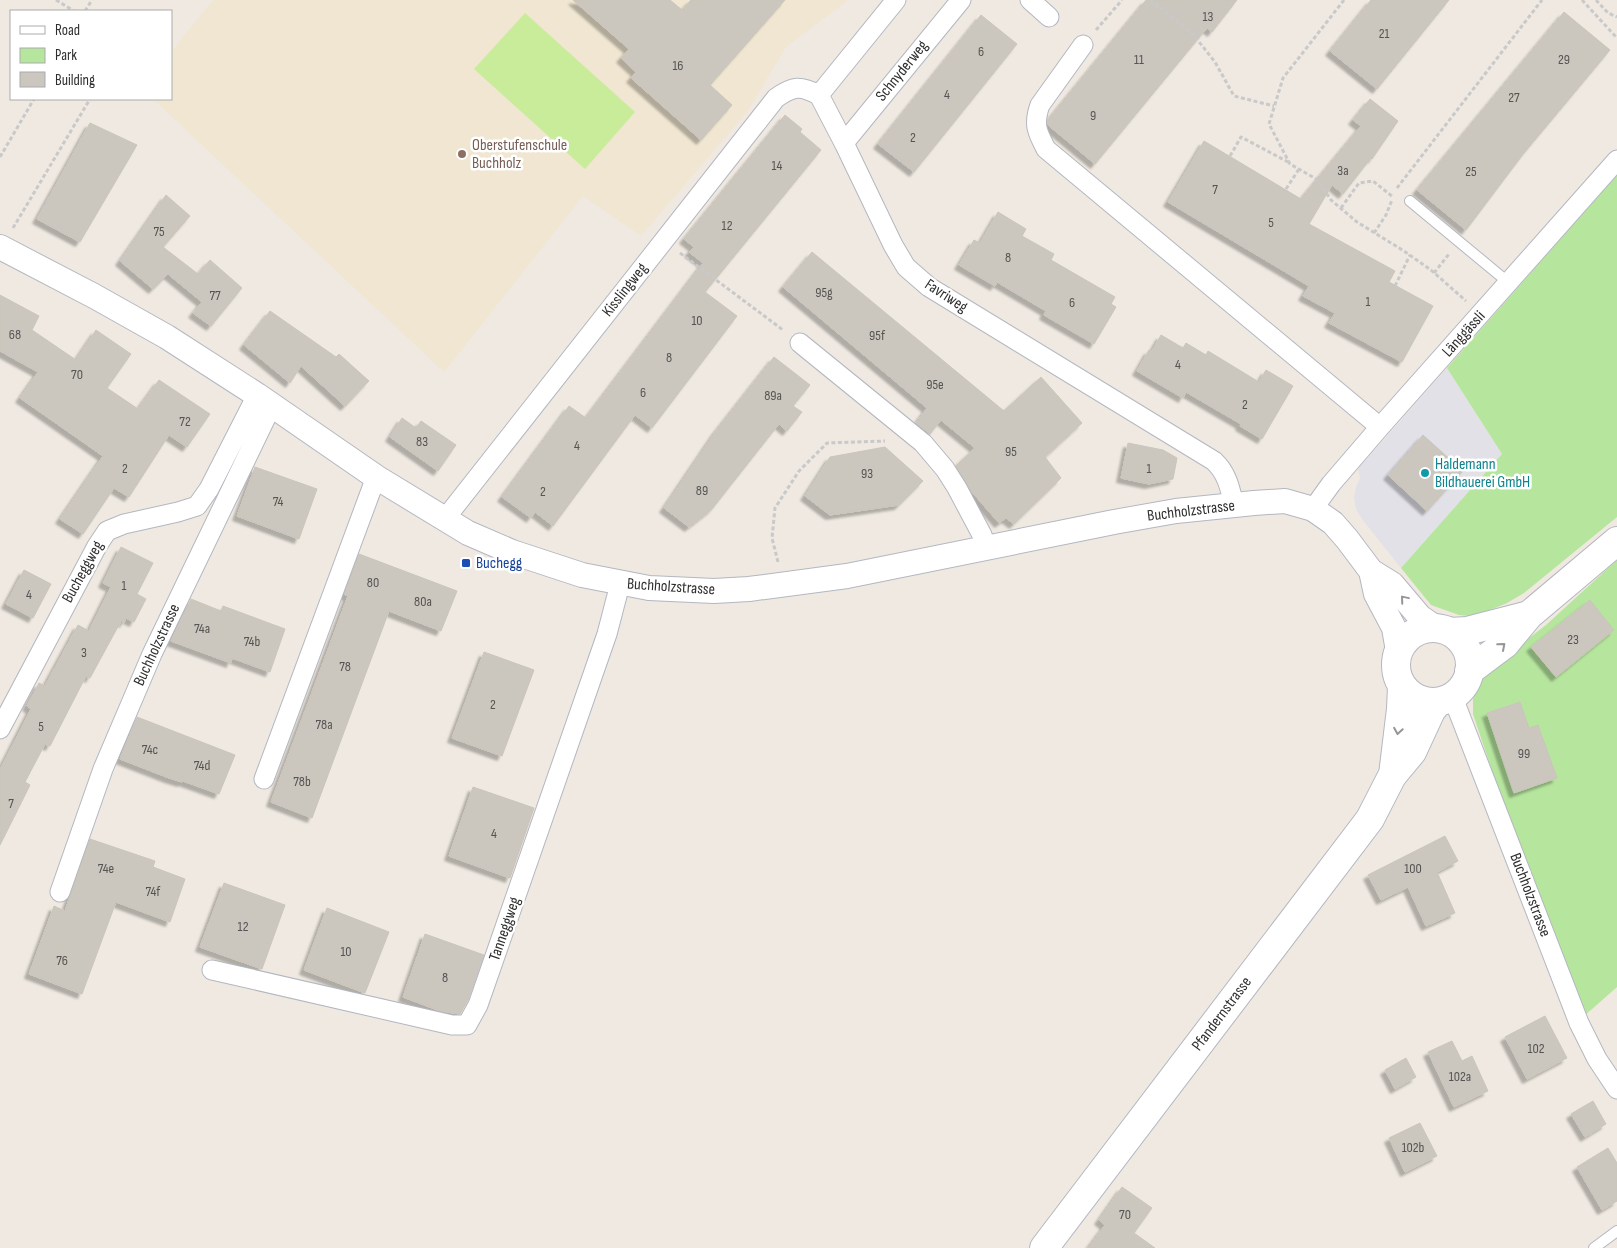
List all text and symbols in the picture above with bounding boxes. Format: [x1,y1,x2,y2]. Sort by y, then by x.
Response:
house number: 13 [1203,8,1214,25]
legend [10,10,172,100]
text: Road [55,21,80,40]
house number: 21 [1379,25,1389,42]
street label: Schnyderweg [872,37,932,105]
house number: 6 [978,43,984,60]
text: Park [55,46,77,65]
house number: 11 [1134,51,1144,68]
house number: 29 [1558,51,1570,68]
house number: 16 [672,57,684,74]
text: Building [55,71,95,90]
house number: 4 [944,86,950,103]
house number: 27 [1508,89,1520,106]
house number: 9 [1090,107,1096,124]
house number: 2 [910,129,916,146]
place label: Oberstufenschule Buchholz [472,136,567,173]
marker: Oberstufenschule Buchholz [456,148,468,160]
house number: 14 [772,157,783,174]
house number: 3a [1337,162,1349,179]
house number: 25 [1465,163,1477,180]
house number: 7 [1212,181,1218,198]
house number: 5 [1268,214,1274,231]
house number: 12 [722,217,733,234]
house number: 75 [153,223,165,240]
house number: 8 [1005,249,1011,266]
street label: Kisslingweg [598,259,652,321]
street label: Favriweg [921,275,971,317]
house number: 95g [815,284,833,301]
house number: 77 [209,287,221,304]
house number: 1 [1366,293,1371,310]
house number: 6 [1069,294,1075,311]
street label: Länggässli [1438,307,1490,361]
house number: 10 [691,312,703,329]
house number: 68 [9,326,21,343]
house number: 95f [869,327,886,344]
house number: 8 [666,349,672,366]
house number: 4 [1175,356,1181,373]
house number: 70 [71,366,83,383]
house number: 95e [926,376,944,393]
house number: 6 [640,384,646,401]
house number: 89a [764,387,782,404]
house number: 2 [1242,396,1248,413]
house number: 72 [179,413,191,430]
house number: 83 [416,433,428,450]
house number: 4 [574,437,580,454]
house number: 95 [1005,443,1017,460]
place label: Haldemann Bildhauerei GmbH [1435,455,1530,492]
house number: 2 [122,460,128,477]
house number: 1 [1147,460,1152,477]
house number: 93 [861,465,873,482]
marker: Haldemann Bildhauerei GmbH [1419,467,1431,479]
house number: 89 [696,482,708,499]
house number: 2 [540,483,546,500]
house number: 74 [273,493,284,510]
street label: Buchholzstrasse [1146,496,1236,526]
street label: Bucheggweg [58,538,108,606]
place label: Buchegg [476,554,522,573]
marker: Buchegg [460,557,472,569]
house number: 80 [367,574,379,591]
street label: Buchholzstrasse [626,574,716,600]
house number: 1 [122,577,127,594]
house number: 4 [26,586,32,603]
house number: 80a [414,593,432,610]
one-way arrow [1400,595,1409,604]
street label: Buchholzstrasse [130,601,184,689]
house number: 74a [194,620,210,637]
house number: 23 [1567,631,1579,648]
house number: 74b [244,633,260,650]
one-way arrow [1496,643,1505,652]
house number: 3 [81,644,87,661]
house number: 78 [339,658,351,675]
house number: 2 [490,696,496,713]
house number: 78a [315,716,333,733]
house number: 5 [38,718,44,735]
one-way arrow [1393,728,1404,736]
house number: 74c [142,741,158,758]
house number: 99 [1518,745,1530,762]
house number: 74d [194,757,210,774]
house number: 78b [293,773,311,790]
house number: 7 [8,795,14,812]
house number: 4 [491,825,497,842]
street label: Buchholzstrasse [1505,850,1555,940]
house number: 74e [98,860,114,877]
house number: 100 [1404,860,1422,877]
house number: 74f [146,883,161,900]
street label: Tanneggweg [485,895,525,963]
house number: 12 [238,918,249,935]
house number: 10 [340,943,352,960]
house number: 76 [56,952,68,969]
house number: 8 [442,969,448,986]
street label: Pfandernstrasse [1188,973,1256,1055]
house number: 102 [1528,1040,1545,1057]
house number: 102a [1449,1068,1471,1085]
house number: 102b [1402,1139,1425,1156]
house number: 70 [1119,1206,1131,1223]

